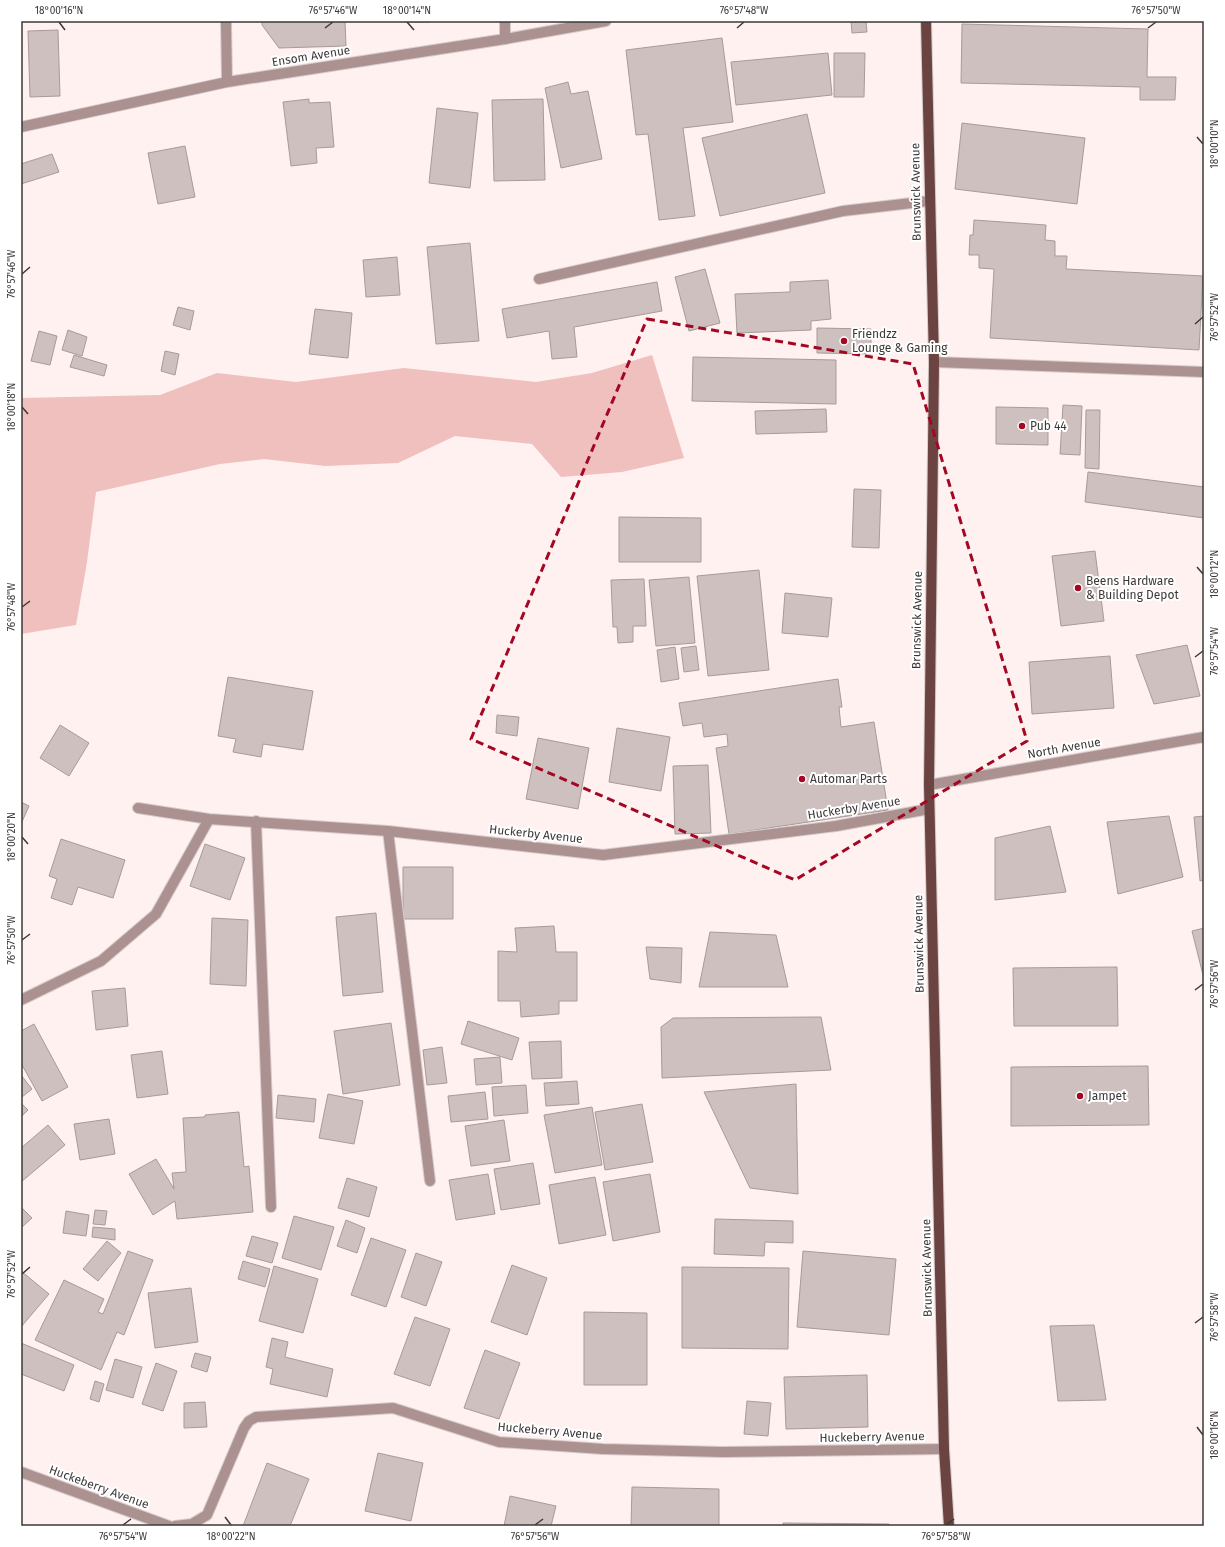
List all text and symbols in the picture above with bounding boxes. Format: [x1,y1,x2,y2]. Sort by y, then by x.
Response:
text: 18°00'16"N [35,5,83,17]
text: 76°57'46"W [309,5,358,17]
text: 18°00'14"N [383,5,431,17]
text: 76°57'48"W [720,5,769,17]
text: 76°57'50"W [1132,5,1181,17]
street label: Ensom Avenue [271,43,351,69]
text: 18°00'10"N [1209,120,1221,168]
street label: Brunswick Avenue [908,143,924,241]
text: 76°57'46"W [6,249,18,298]
text: 76°57'52"W [1209,292,1221,341]
place label: Friendzz Lounge & Gaming [852,327,948,355]
marker: Friendzz Lounge & Gaming [839,336,849,346]
text: 18°00'18"N [6,383,18,431]
place label: Pub 44 [1030,419,1067,433]
marker: Pub 44 [1017,421,1027,431]
text: 18°00'12"N [1209,550,1221,598]
street label: Brunswick Avenue [909,571,925,669]
place label: Beens Hardware & Building Depot [1086,574,1179,602]
text: 76°57'48"W [6,582,18,631]
marker: Beens Hardware & Building Depot [1073,583,1083,593]
text: 76°57'54"W [1209,626,1221,675]
street label: North Avenue [1026,735,1102,761]
place label: Automar Parts [810,772,887,786]
marker: Automar Parts [797,774,807,784]
street label: Huckerby Avenue [806,794,902,822]
text: 18°00'20"N [6,812,18,862]
street label: Huckerby Avenue [488,822,584,846]
street label: Brunswick Avenue [911,895,927,993]
text: 76°57'50"W [6,915,18,964]
text: 76°57'56"W [1209,959,1221,1008]
place label: Jampet [1088,1089,1127,1103]
marker: Jampet [1075,1091,1085,1101]
street label: Brunswick Avenue [919,1219,935,1317]
text: 76°57'52"W [6,1249,18,1298]
text: 76°57'58"W [1209,1292,1221,1341]
text: 18°00'16"N [1209,1411,1221,1459]
street label: Huckeberry Avenue [497,1419,603,1443]
street label: Huckeberry Avenue [819,1429,925,1445]
street label: Huckeberry Avenue [47,1462,151,1512]
text: 76°57'54"W [99,1531,148,1543]
text: 18°00'22"N [206,1531,256,1543]
text: 76°57'56"W [511,1531,560,1543]
text: 76°57'58"W [922,1531,971,1543]

